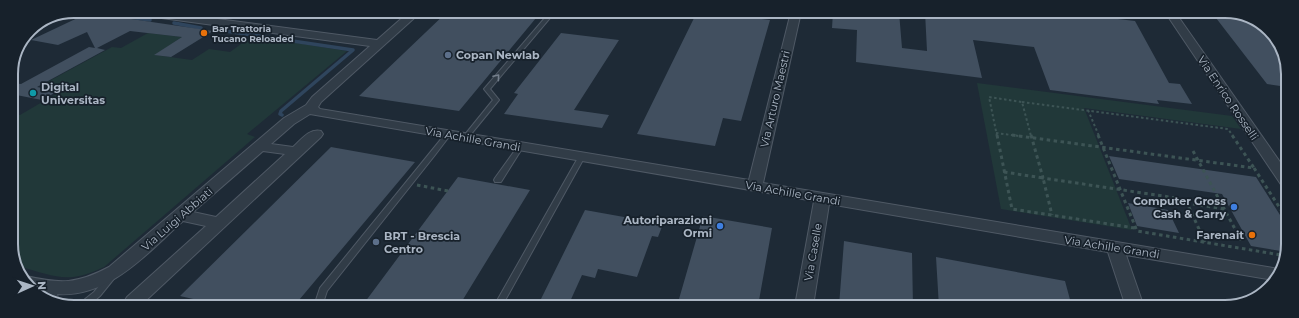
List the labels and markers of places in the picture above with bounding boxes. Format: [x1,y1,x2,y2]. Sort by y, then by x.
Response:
place label: Bar Trattoria Tucano Reloaded [212,23,294,44]
marker: Bar Trattoria Tucano Reloaded [199,28,209,38]
place label: Copan Newlab [456,48,540,62]
marker: Copan Newlab [443,50,453,60]
place label: Digital Universitas [41,80,105,107]
marker: Digital Universitas [28,88,38,98]
place label: Computer Gross Cash & Carry [1133,194,1226,221]
marker: Computer Gross Cash & Carry [1229,202,1239,212]
place label: Autoriparazioni Ormi [623,213,712,240]
marker: Autoriparazioni Ormi [715,221,725,231]
place label: Farenait [1196,228,1244,242]
place label: BRT - Brescia Centro [384,229,460,256]
marker: Farenait [1247,230,1257,240]
marker: BRT - Brescia Centro [371,237,381,247]

